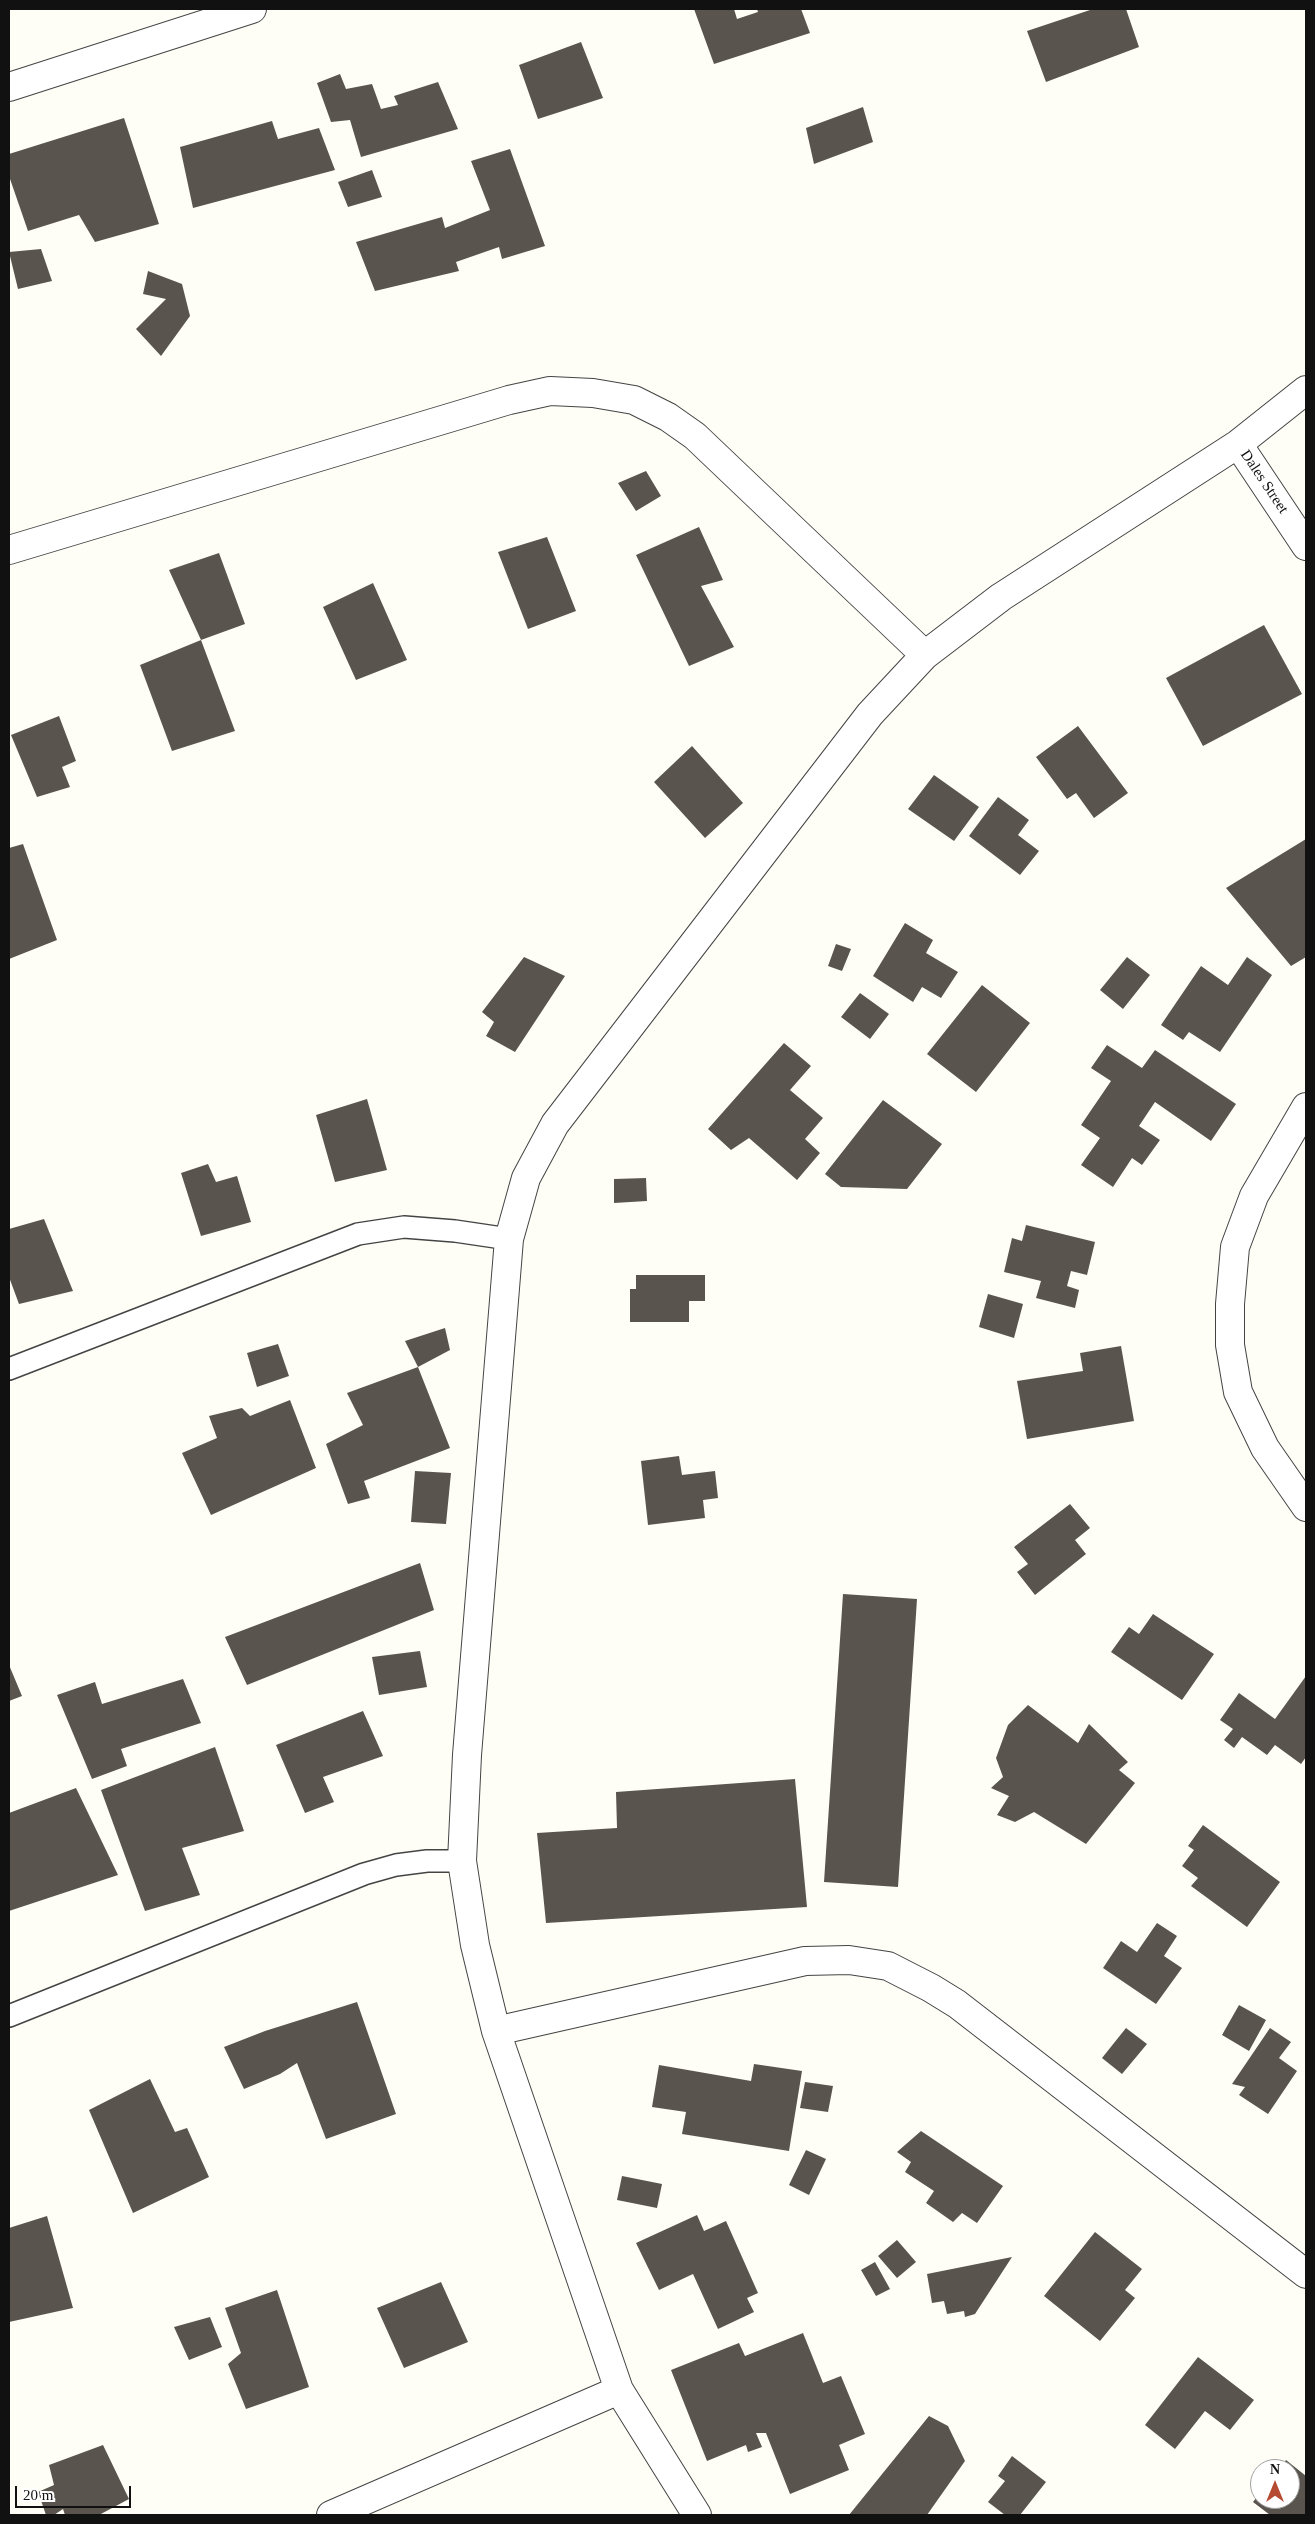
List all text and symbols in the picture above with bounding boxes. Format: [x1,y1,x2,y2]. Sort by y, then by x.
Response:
street label: Dales Street [1236,447,1292,517]
north arrow [1250,2459,1300,2509]
text: N [1270,2462,1280,2477]
scale bar [18,2476,134,2508]
text: 20 m [23,2487,53,2503]

